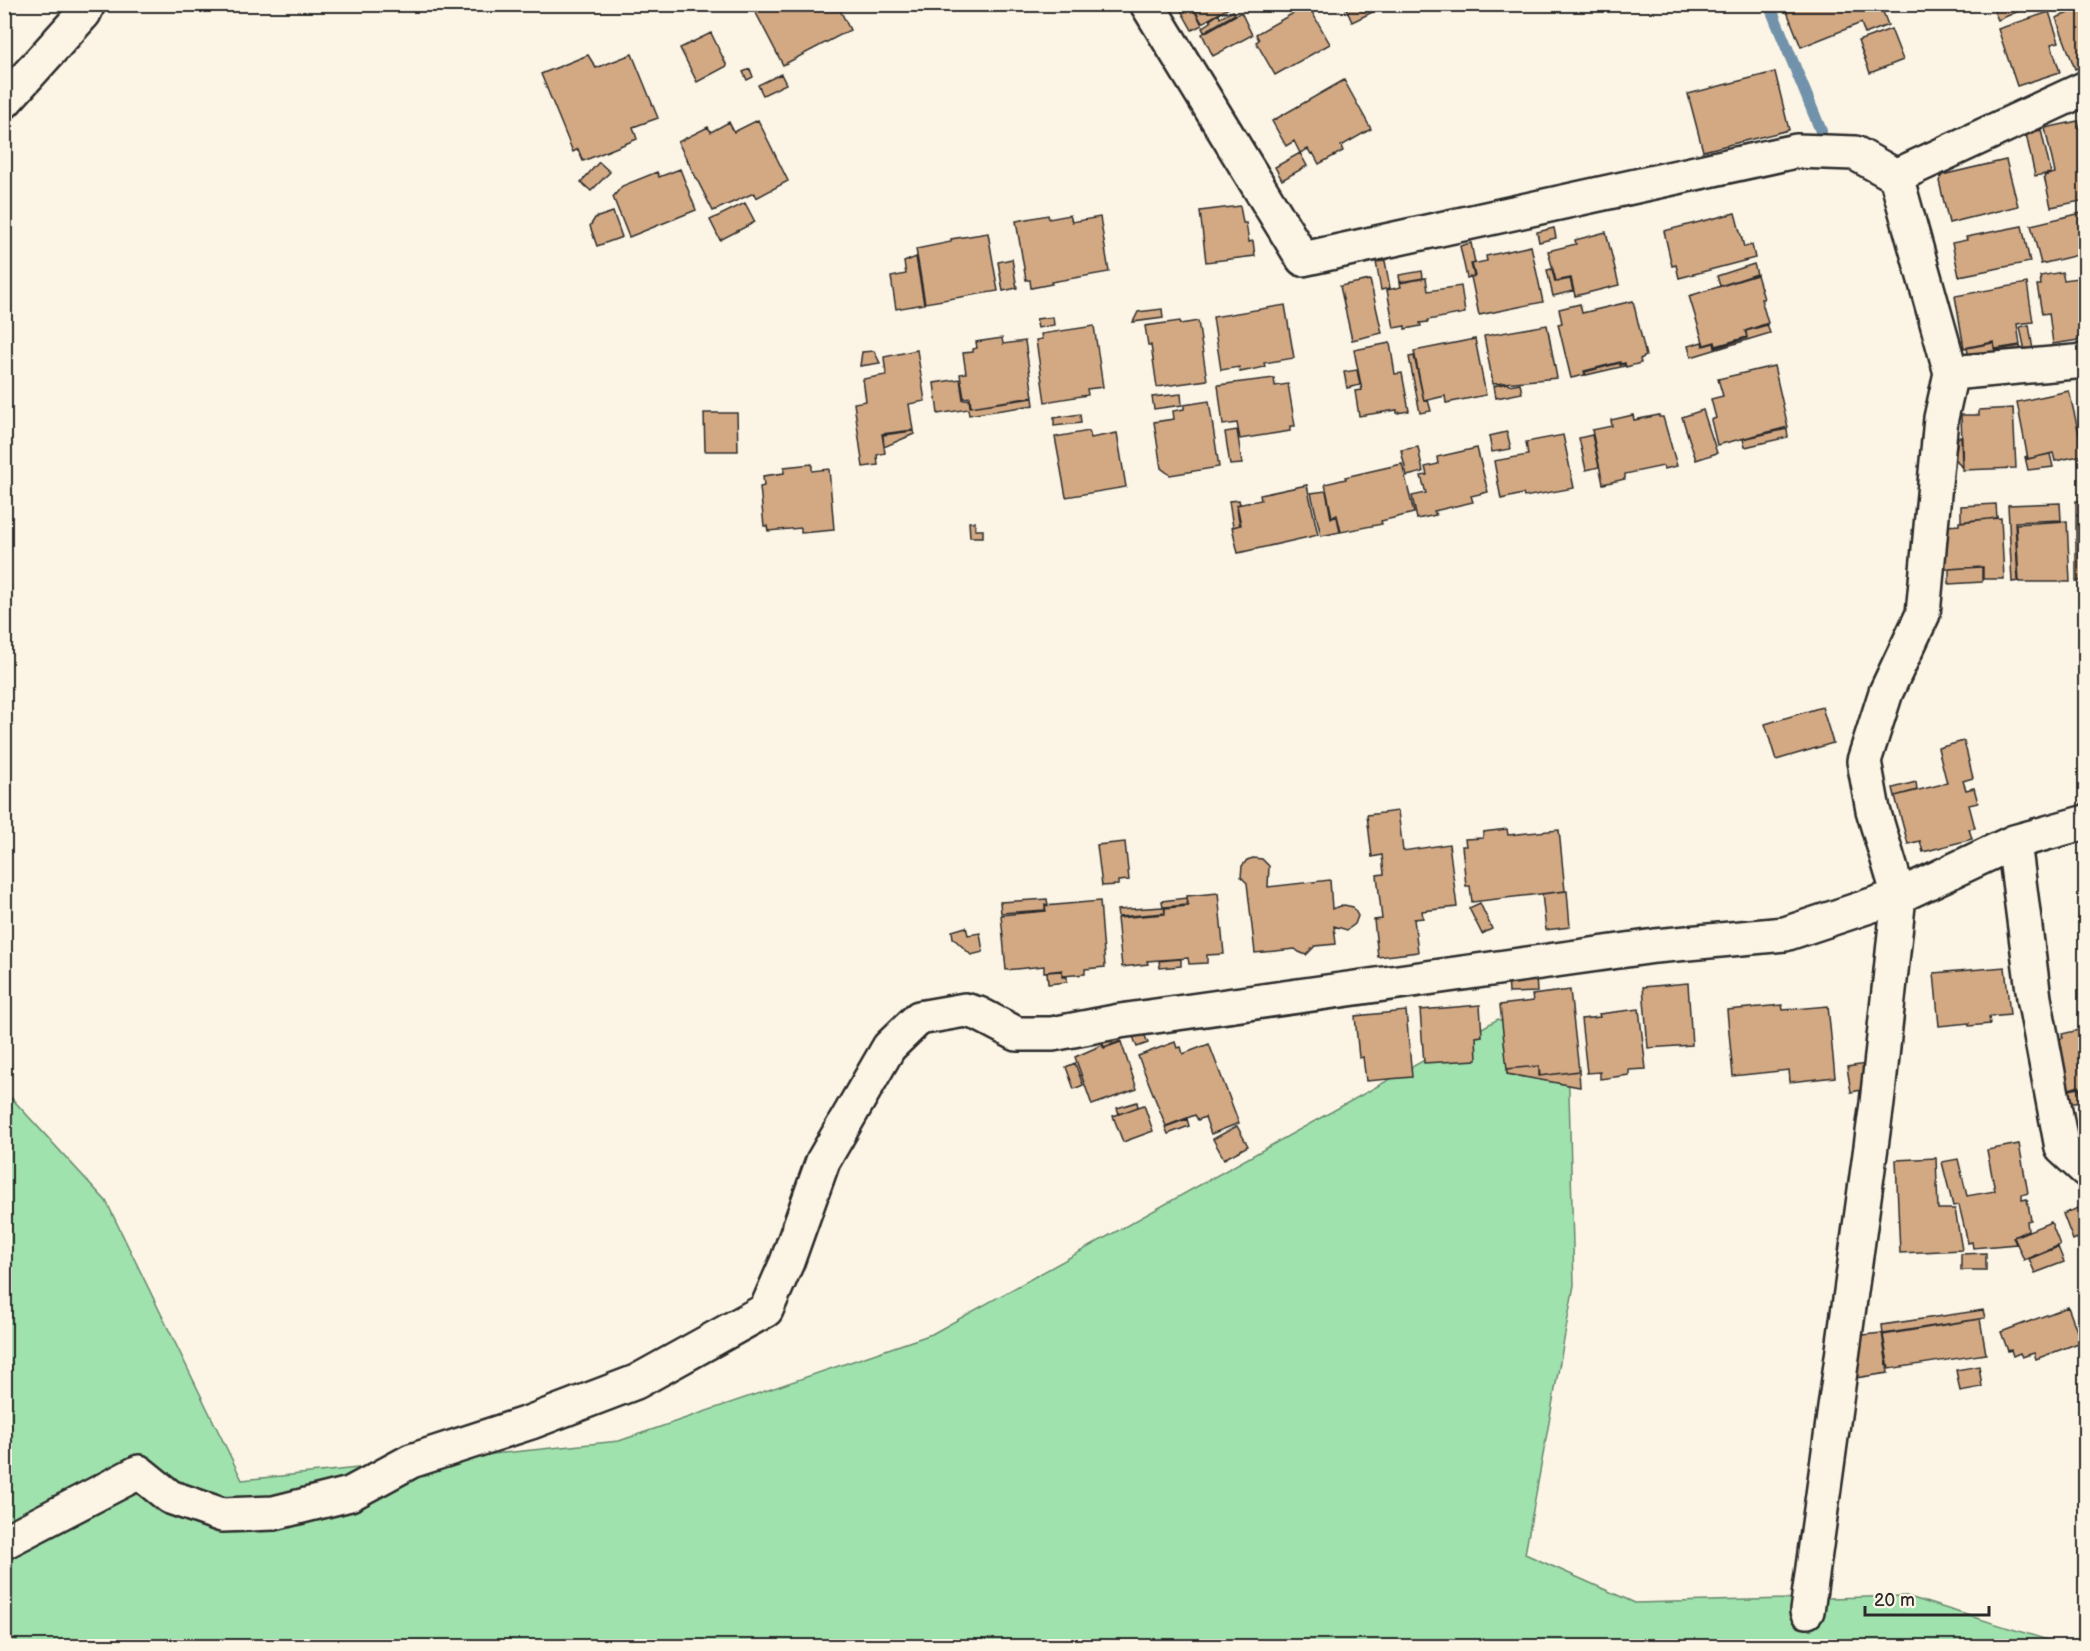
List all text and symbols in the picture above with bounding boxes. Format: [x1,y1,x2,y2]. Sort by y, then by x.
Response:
scale bar [1865,1579,1990,1617]
text: 20 m [1874,1590,1915,1611]

